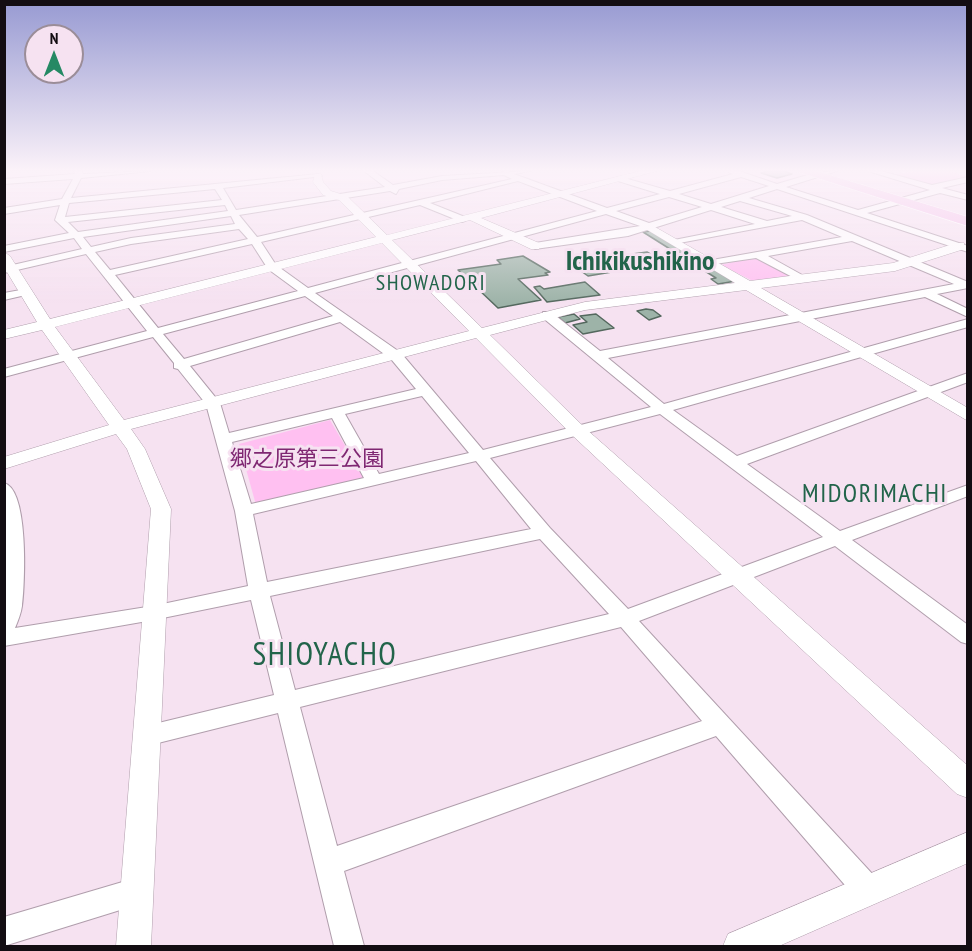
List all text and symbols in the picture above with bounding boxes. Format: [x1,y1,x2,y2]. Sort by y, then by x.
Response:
north arrow [24,24,84,84]
text: N [50,28,58,48]
district label: Ichikikushikino [566,245,714,279]
district label: SHOWADORI [376,271,486,297]
park label: 郷之原第三公園 [230,447,384,473]
district label: MIDORIMACHI [802,479,948,511]
district label: SHIOYACHO [253,637,397,675]

